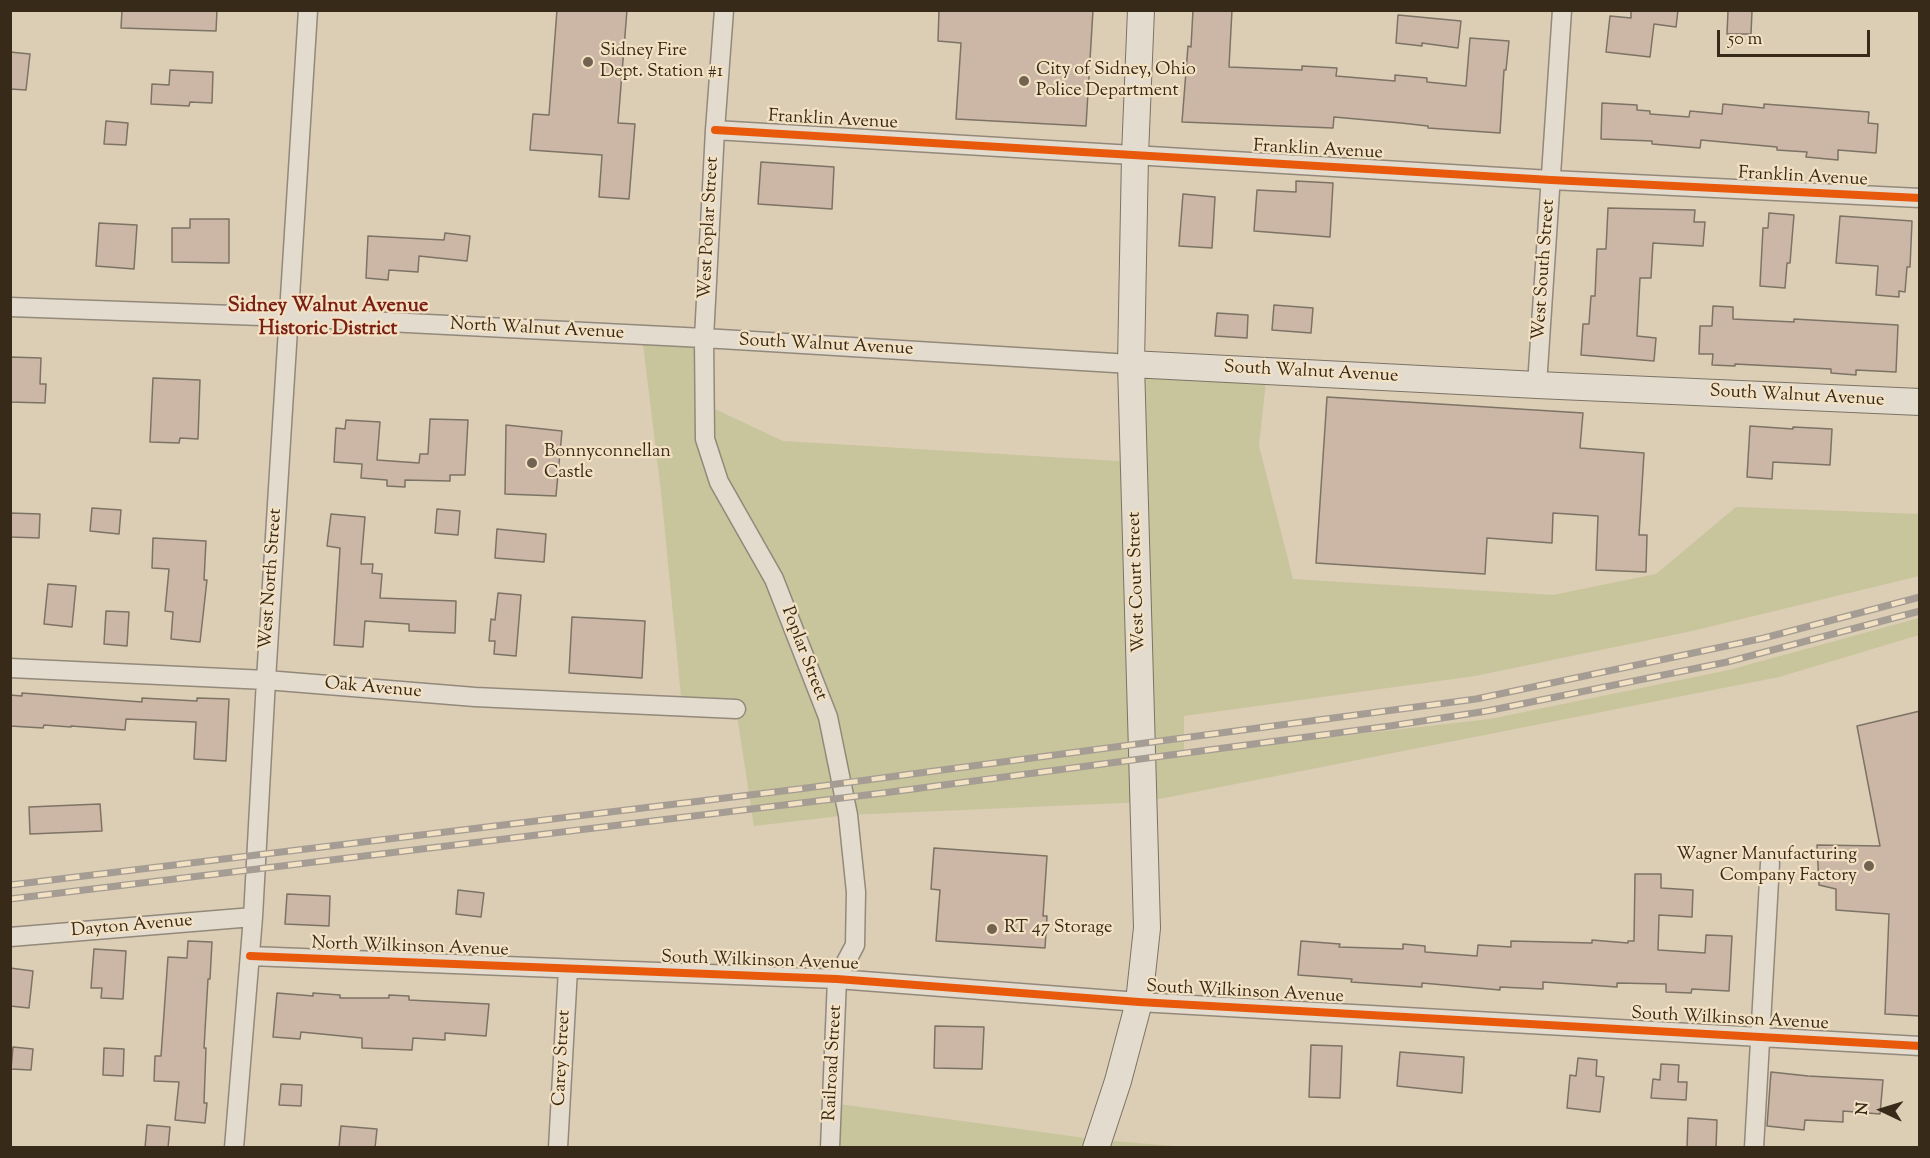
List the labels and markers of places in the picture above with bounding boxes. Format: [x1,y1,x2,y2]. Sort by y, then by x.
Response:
place label: Sidney Fire Dept. Station #1 [600,41,723,84]
marker: Sidney Fire Dept. Station #1 [581,55,595,69]
place label: City of Sidney, Ohio Police Department [1036,60,1196,103]
marker: City of Sidney, Ohio Police Department [1017,74,1031,88]
place label: Bonnyconnellan Castle [544,442,671,484]
marker: Bonnyconnellan Castle [525,456,539,470]
place label: Wagner Manufacturing Company Factory [1676,845,1857,888]
marker: Wagner Manufacturing Company Factory [1862,859,1876,873]
place label: RT 47 Storage [1004,918,1112,940]
marker: RT 47 Storage [985,922,999,936]

